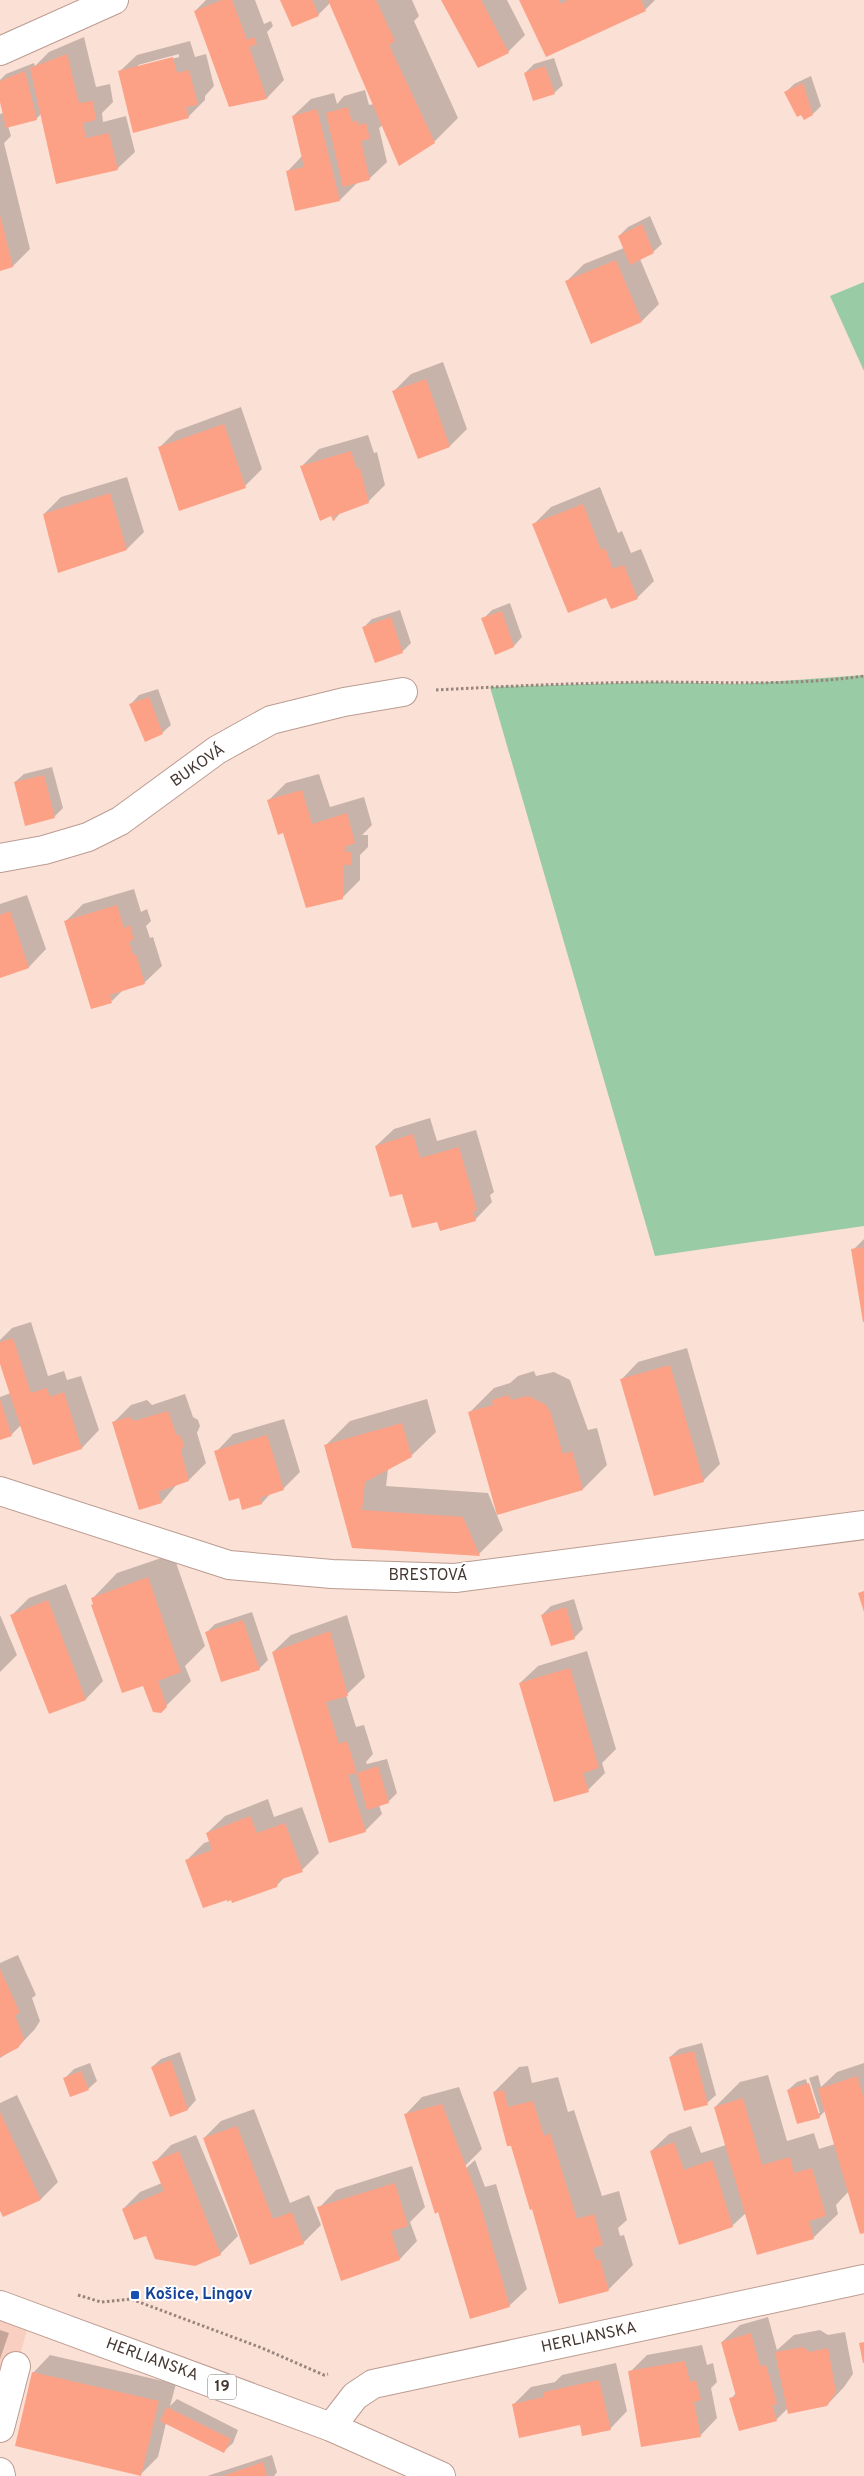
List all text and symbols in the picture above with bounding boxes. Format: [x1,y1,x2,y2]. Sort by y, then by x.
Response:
street label: BUKOVÁ [166,738,229,792]
street label: BRESTOVÁ [388,1564,468,1586]
place label: Košice, Lingov [145,2285,252,2305]
marker: Košice, Lingov [129,2289,141,2301]
street label: HERLIANSKA [539,2318,639,2358]
street label: HERLIANSKA [103,2334,201,2386]
road number: 19 [208,2374,236,2400]

